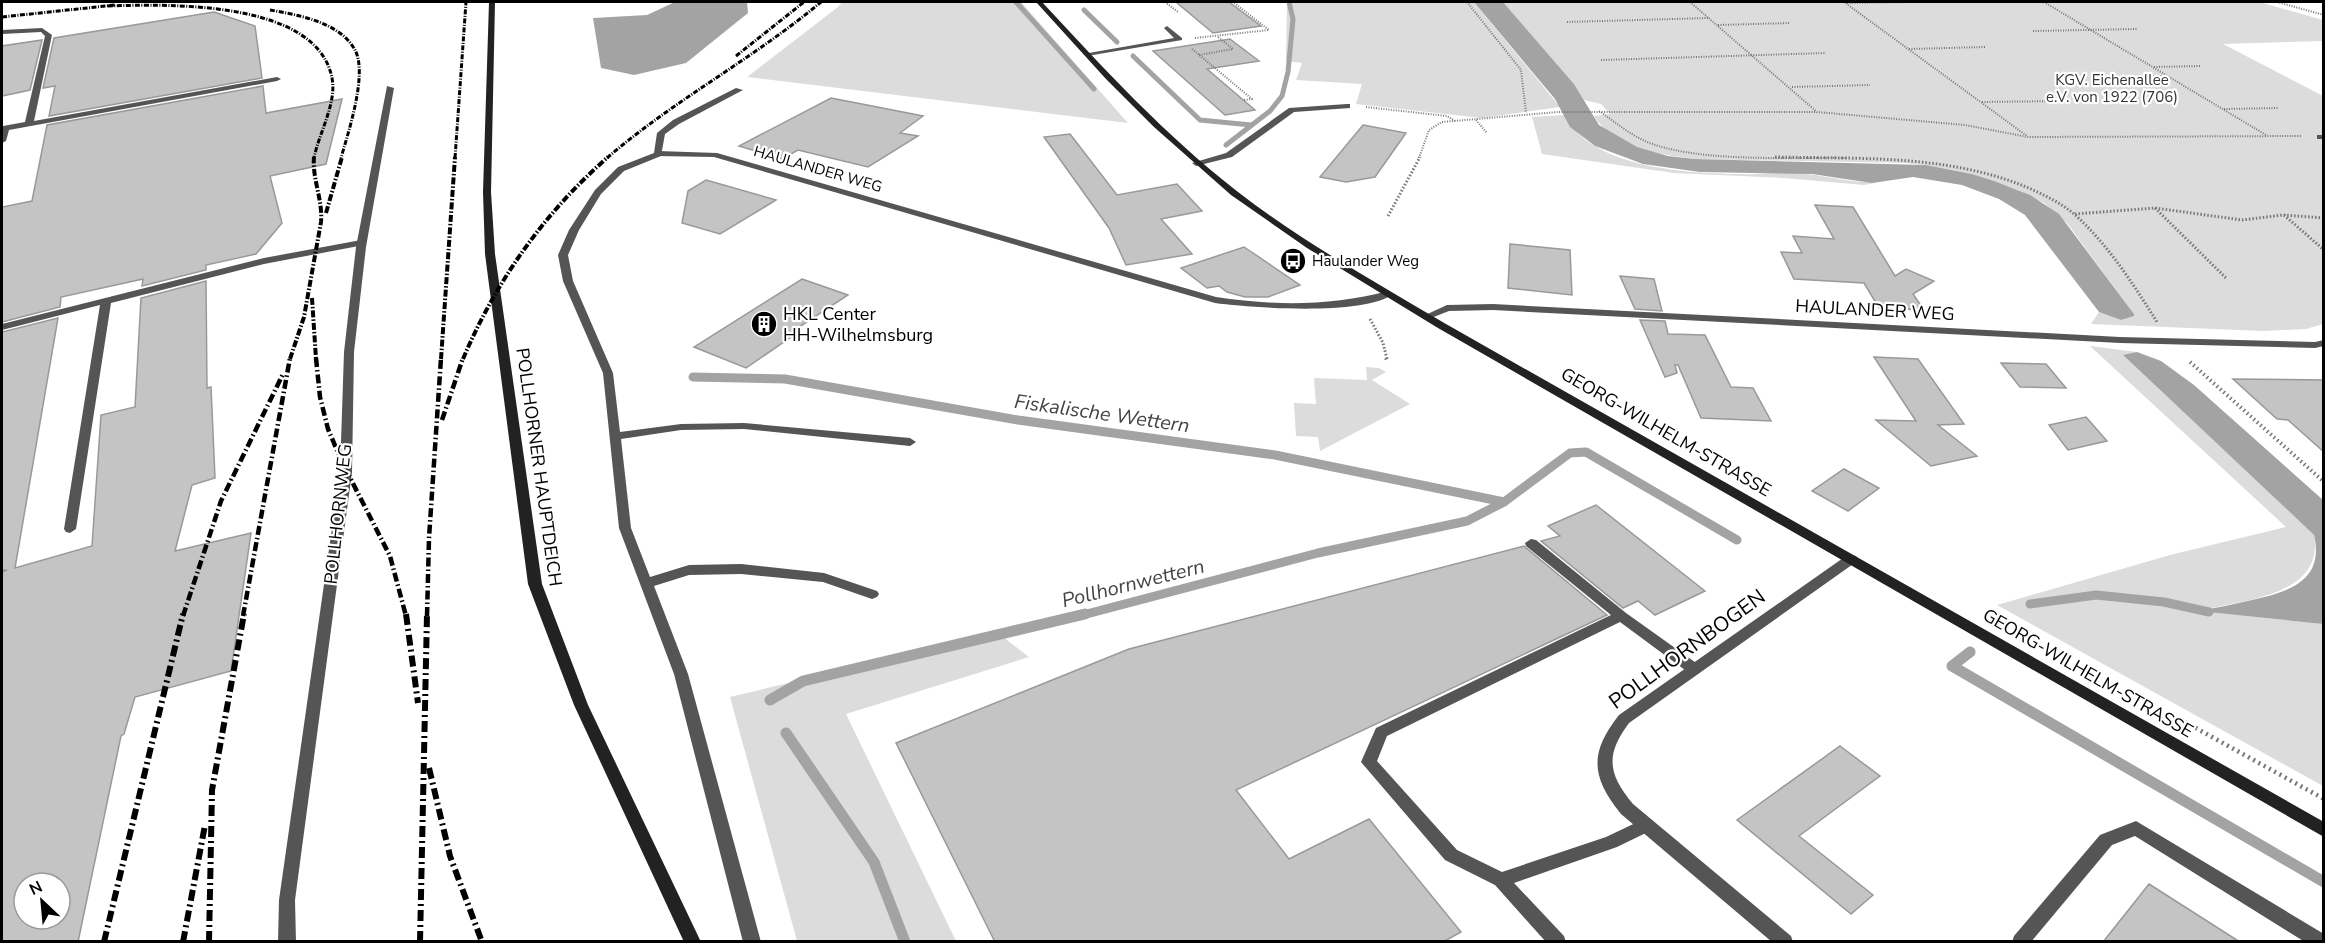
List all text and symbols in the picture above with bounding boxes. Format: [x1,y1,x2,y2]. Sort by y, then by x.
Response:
park label: KGV. Eichenallee e.V. von 1922 (706) [2046,70,2178,107]
street label: HAULANDER WEG [751,141,885,197]
bus stop icon: Haulander Weg [1278,246,1308,276]
place label: Haulander Weg [1312,251,1419,271]
street label: HAULANDER WEG [1795,294,1955,326]
place label: HKL Center HH-Wilhelmsburg [783,302,933,347]
building icon: HKL Center HH-Wilhelmsburg [749,309,779,339]
street label: POLLHORNER HAUPTDEICH [510,346,568,588]
street label: GEORG-WILHELM-STRASSE [1556,362,1776,502]
water label: Fiskalische Wettern [1013,388,1191,439]
street label: POLLHORNWEG [319,443,357,585]
water label: Pollhornwettern [1059,553,1207,614]
street label: POLLHORNBOGEN [1603,583,1771,715]
street label: GEORG-WILHELM-STRASSE [1978,603,2198,743]
north arrow [12,871,72,931]
text: N [26,876,46,901]

